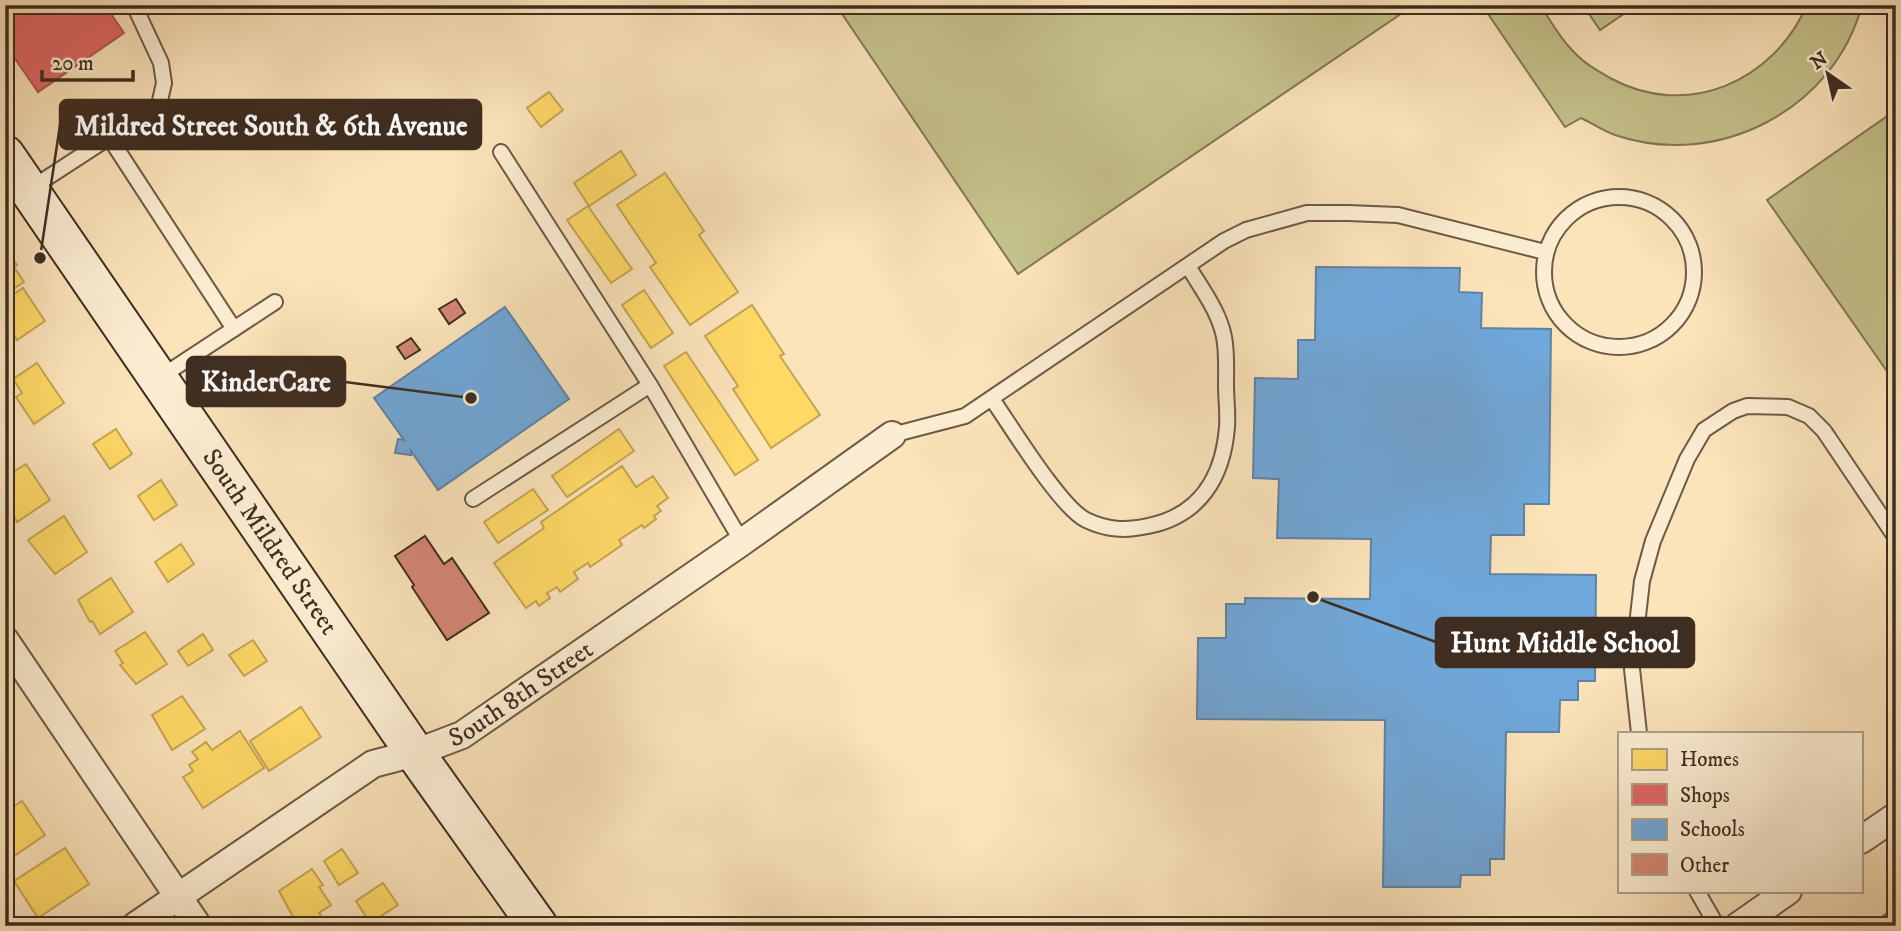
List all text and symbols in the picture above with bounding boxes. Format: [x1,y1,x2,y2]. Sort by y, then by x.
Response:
scale bar [42,38,133,82]
north arrow [1792,38,1862,108]
text: N [1806,47,1833,75]
text: 20 m [52,51,94,77]
callout: Mildred Street South & 6th Avenue [60,100,481,149]
text: Mildred Street South & 6th Avenue [74,109,468,144]
callout: KinderCare [187,357,345,406]
text: KinderCare [201,365,331,400]
street label: South Mildred Street [195,443,346,641]
callout: Hunt Middle School [1436,618,1694,667]
text: Hunt Middle School [1450,626,1680,661]
street label: South 8th Street [444,633,599,755]
legend [1618,732,1862,892]
text: Homes [1680,747,1739,773]
text: Shops [1680,783,1730,809]
text: Schools [1680,817,1745,843]
text: Other [1680,853,1729,879]

